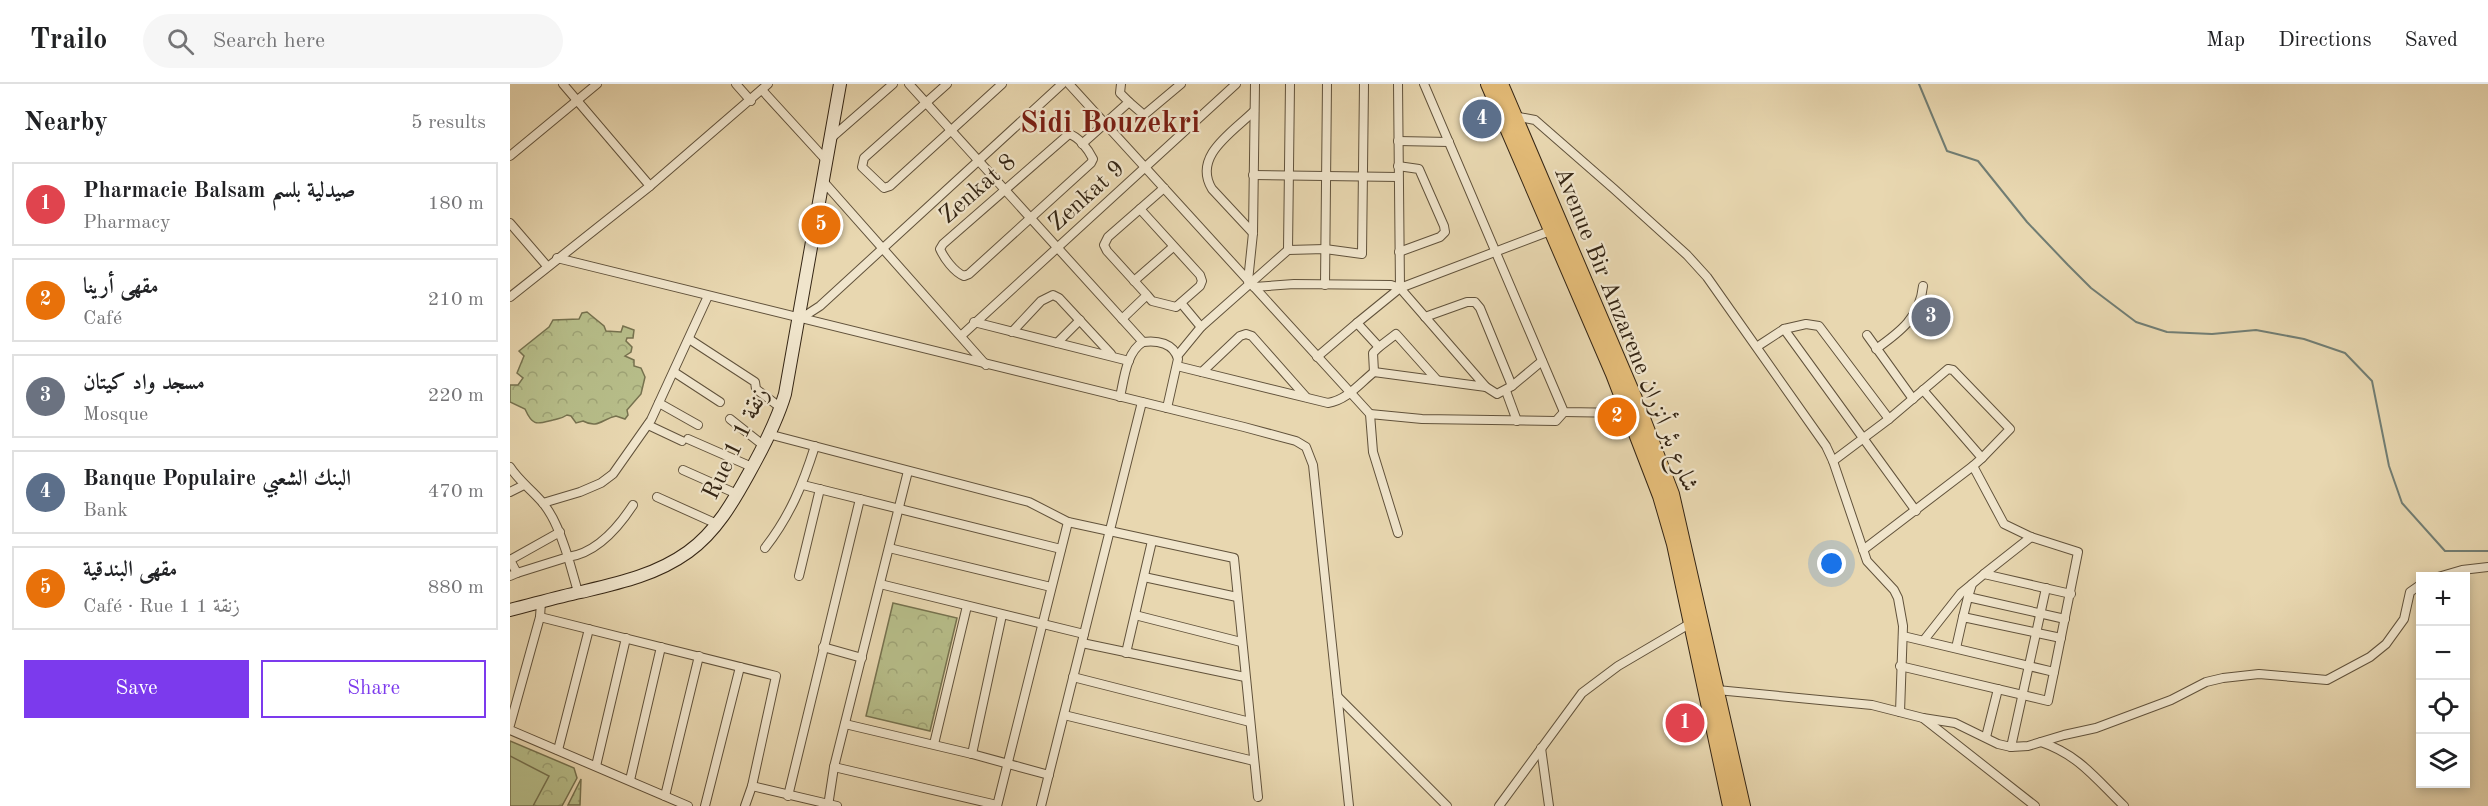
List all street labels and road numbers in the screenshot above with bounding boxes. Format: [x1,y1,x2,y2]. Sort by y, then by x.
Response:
street label: Zenkat 8 [935,150,1021,229]
street label: Zenkat 9 [1045,156,1130,237]
street label: Avenue Bir Anzarene شارع بئر أنزران [1543,161,1708,498]
street label: Rue 1 زنقة 1 [699,384,774,504]

